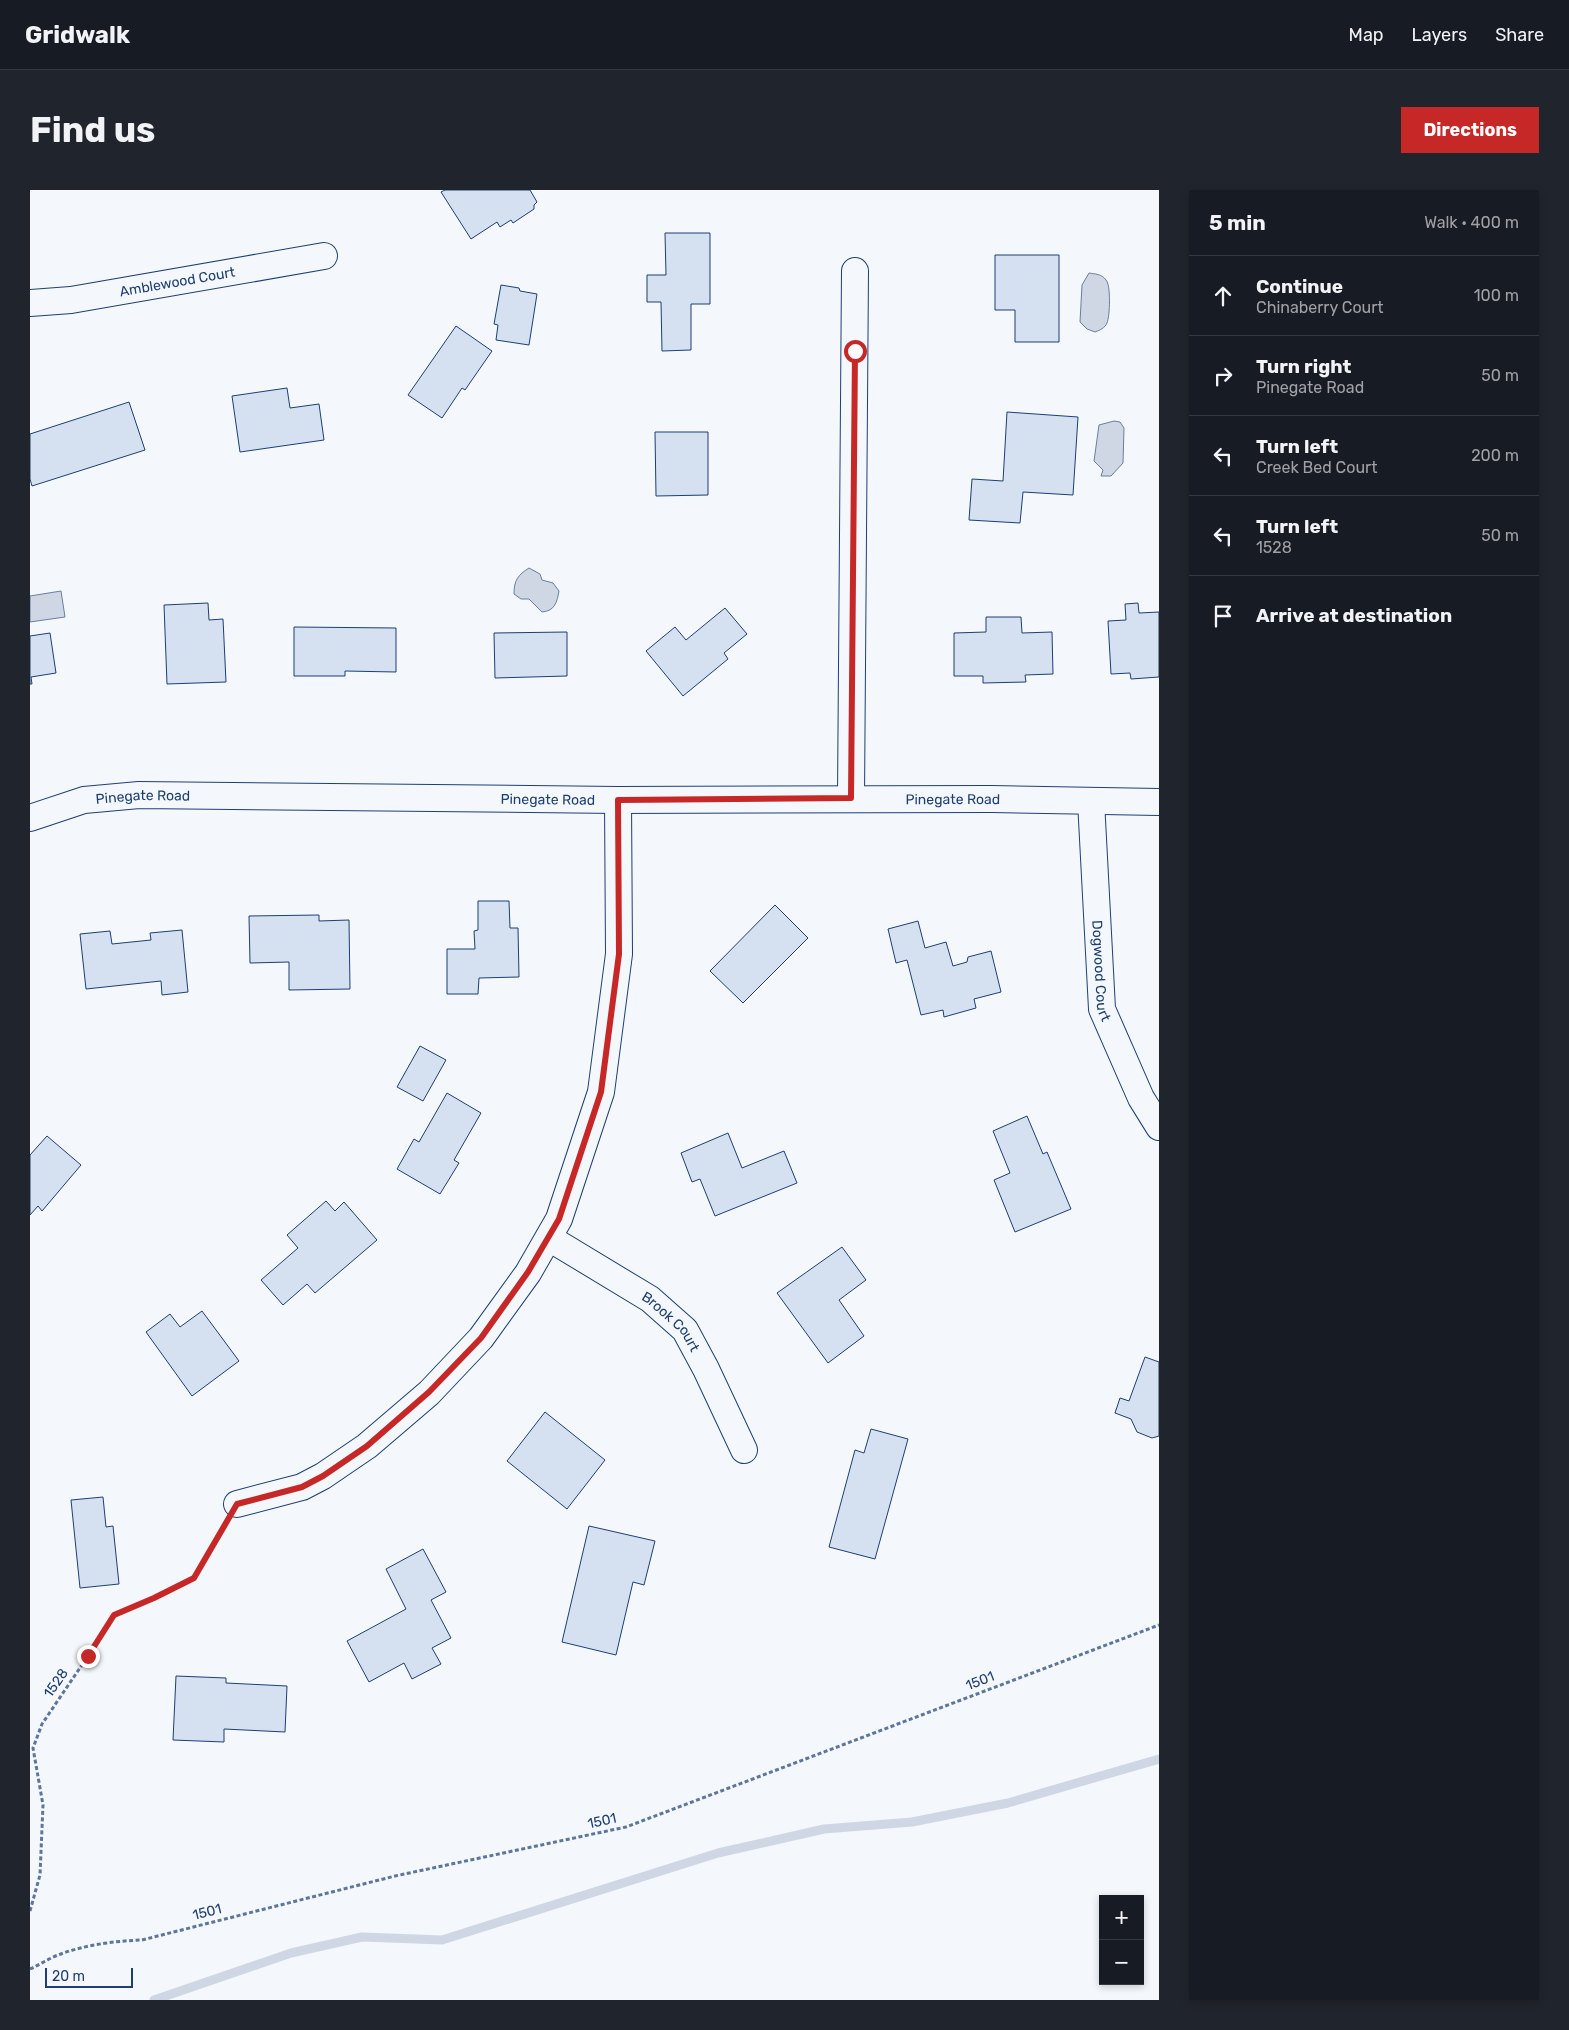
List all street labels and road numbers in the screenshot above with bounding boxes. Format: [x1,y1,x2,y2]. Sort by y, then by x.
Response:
street label: Amblewood Court [118,263,237,300]
street label: Pinegate Road [95,786,190,807]
street label: Pinegate Road [500,790,595,808]
street label: Pinegate Road [905,790,1000,808]
street label: Dogwood Court [1089,920,1115,1024]
street label: Brook Court [639,1288,704,1355]
street label: 1528 [40,1665,72,1701]
street label: 1501 [963,1668,997,1694]
street label: 1501 [586,1810,618,1832]
street label: 1501 [191,1900,223,1924]

